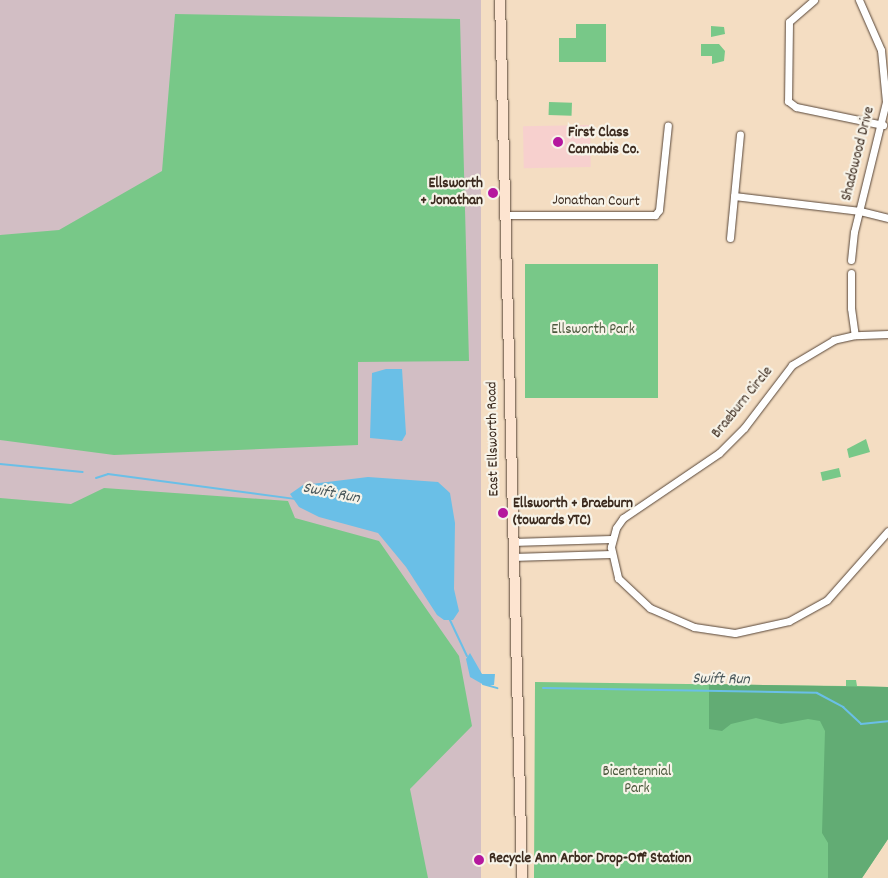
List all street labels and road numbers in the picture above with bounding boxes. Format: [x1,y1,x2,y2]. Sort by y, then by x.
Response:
street label: Shadowood Drive [839,105,879,203]
street label: Jonathan Court [552,192,640,212]
street label: Braeburn Circle [709,363,777,443]
street label: East Ellsworth Road [484,381,504,497]

